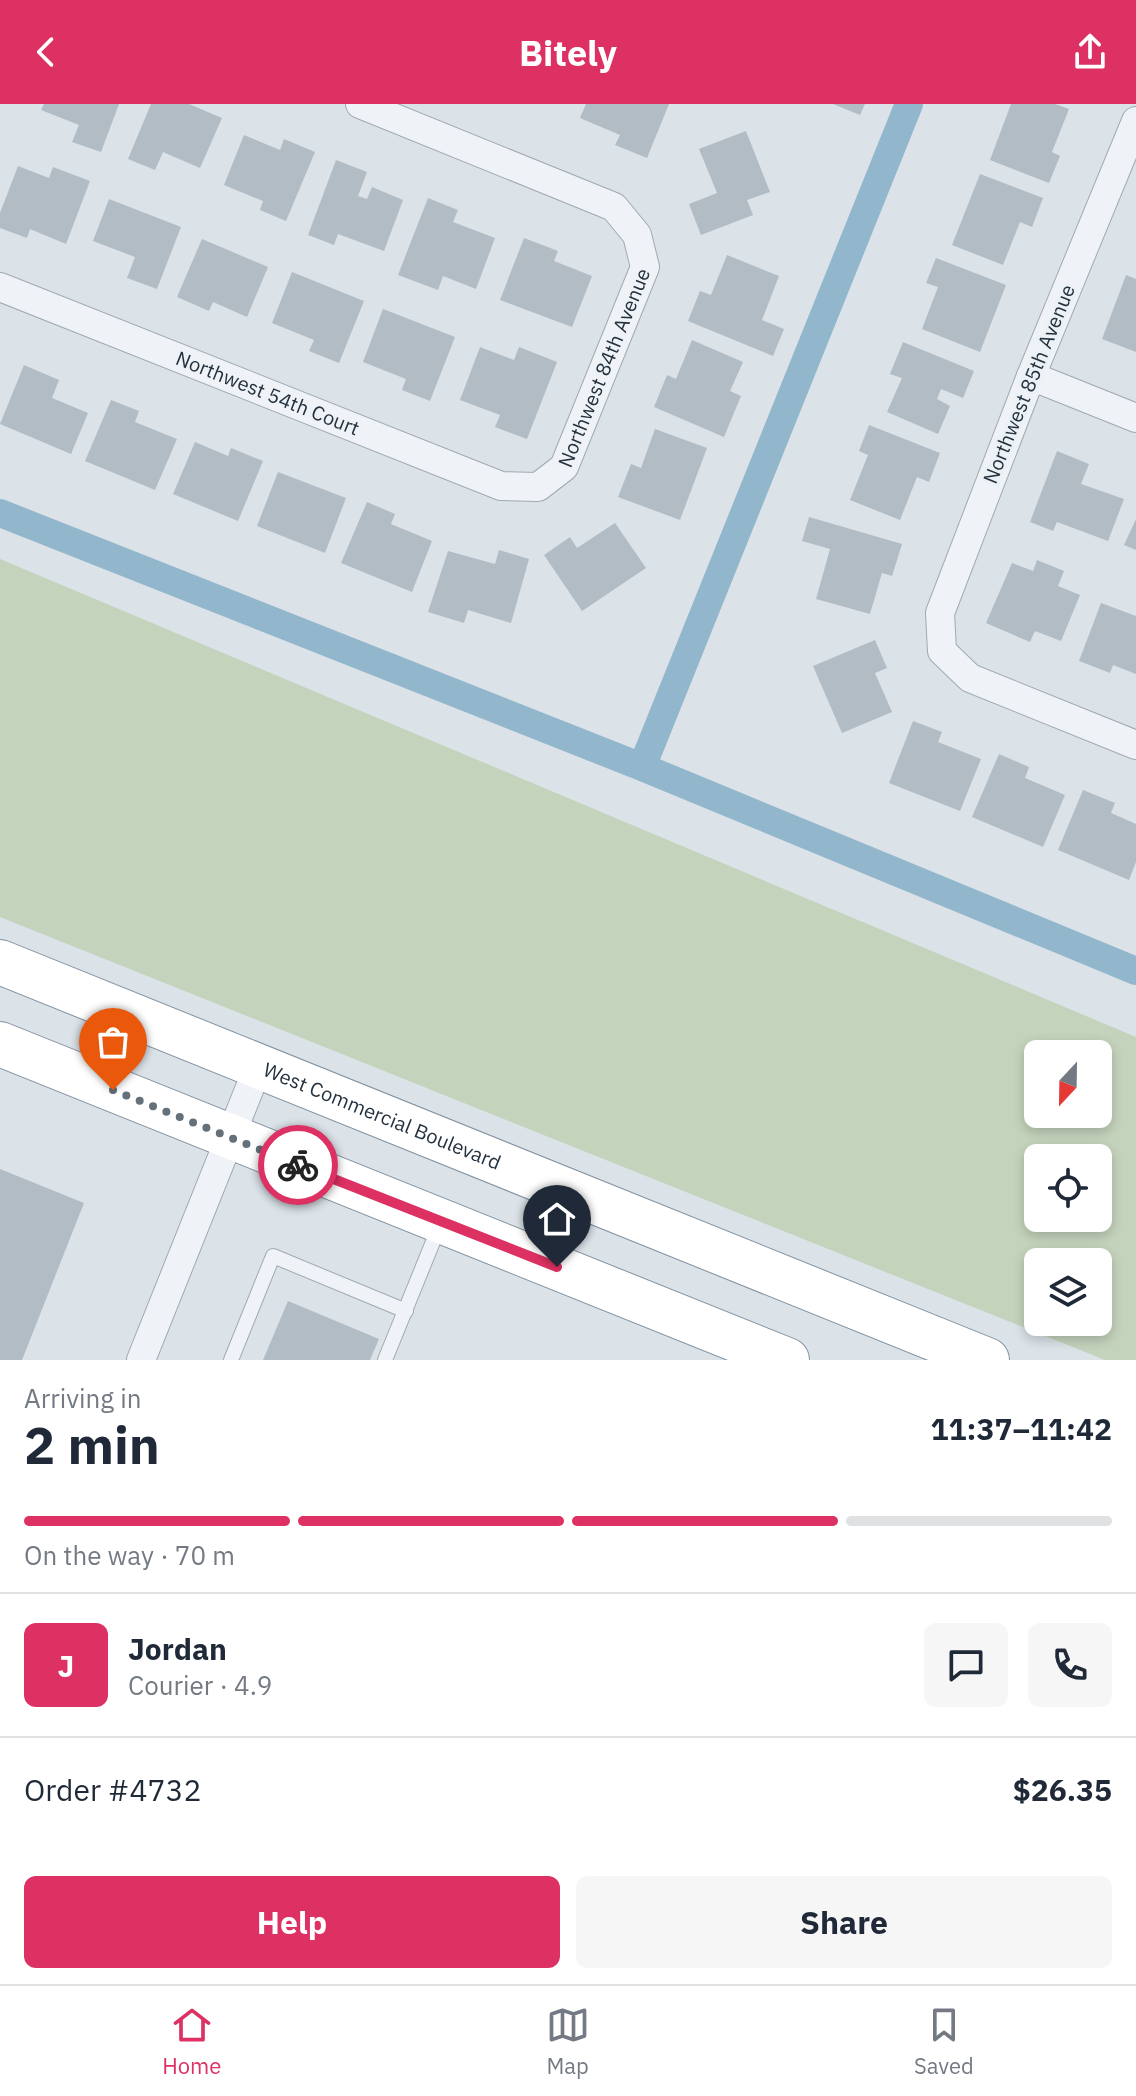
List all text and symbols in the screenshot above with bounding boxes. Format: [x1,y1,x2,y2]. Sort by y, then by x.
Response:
text: Bitely [519,29,617,76]
icon: back [24,30,68,74]
icon: share [1068,30,1112,74]
street label: Northwest 84th Avenue [551,264,656,471]
street label: Northwest 85th Avenue [976,280,1081,487]
street label: Northwest 54th Court [172,344,364,441]
pin [79,1008,147,1090]
icon: bag [91,1020,135,1064]
north arrow [1024,1040,1112,1128]
map controls [1024,1040,1112,1336]
street label: West Commercial Boulevard [260,1056,505,1176]
courier [258,1125,338,1205]
icon: bike [276,1143,320,1187]
button: locate [1024,1144,1112,1232]
pin [523,1185,591,1267]
icon: home [535,1197,579,1241]
button: layers [1024,1248,1112,1336]
text: Arriving in [24,1381,141,1415]
text: 11:37–11:42 [931,1409,1112,1448]
text: 2 min [24,1411,160,1478]
text: On the way · 70 m [24,1538,235,1572]
button: chat [924,1623,1008,1707]
button: phone [1028,1623,1112,1707]
text: Jordan [128,1629,227,1668]
text: J [58,1646,74,1685]
text: Courier · 4.9 [128,1668,272,1702]
text: Order #4732 [24,1770,201,1809]
text: $26.35 [1013,1770,1112,1809]
button: Help [24,1876,560,1968]
button: Share [576,1876,1112,1968]
tab: Home [162,2003,221,2080]
tab: Map [546,2003,590,2080]
tab: Saved [914,2003,974,2080]

